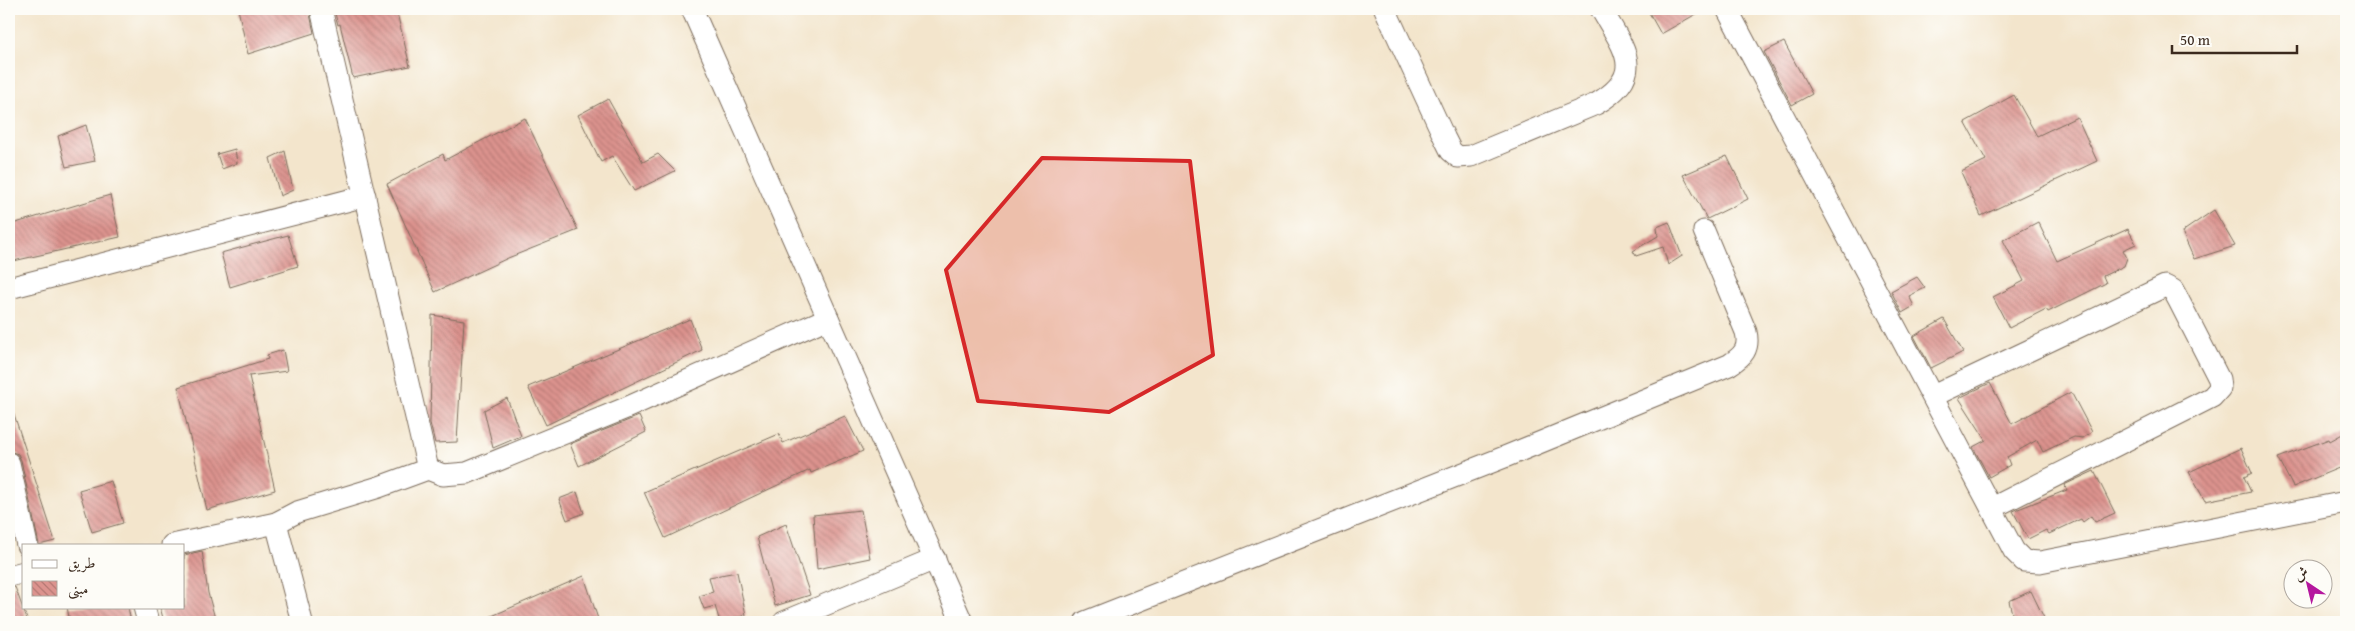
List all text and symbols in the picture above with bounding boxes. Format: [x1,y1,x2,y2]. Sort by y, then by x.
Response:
scale bar [2172,22,2298,54]
text: 50 m [2180,29,2211,50]
legend [22,544,185,608]
text: طريق [68,552,95,573]
north arrow [2282,558,2332,608]
text: ش [2289,561,2312,586]
text: مبنى [68,578,88,600]

